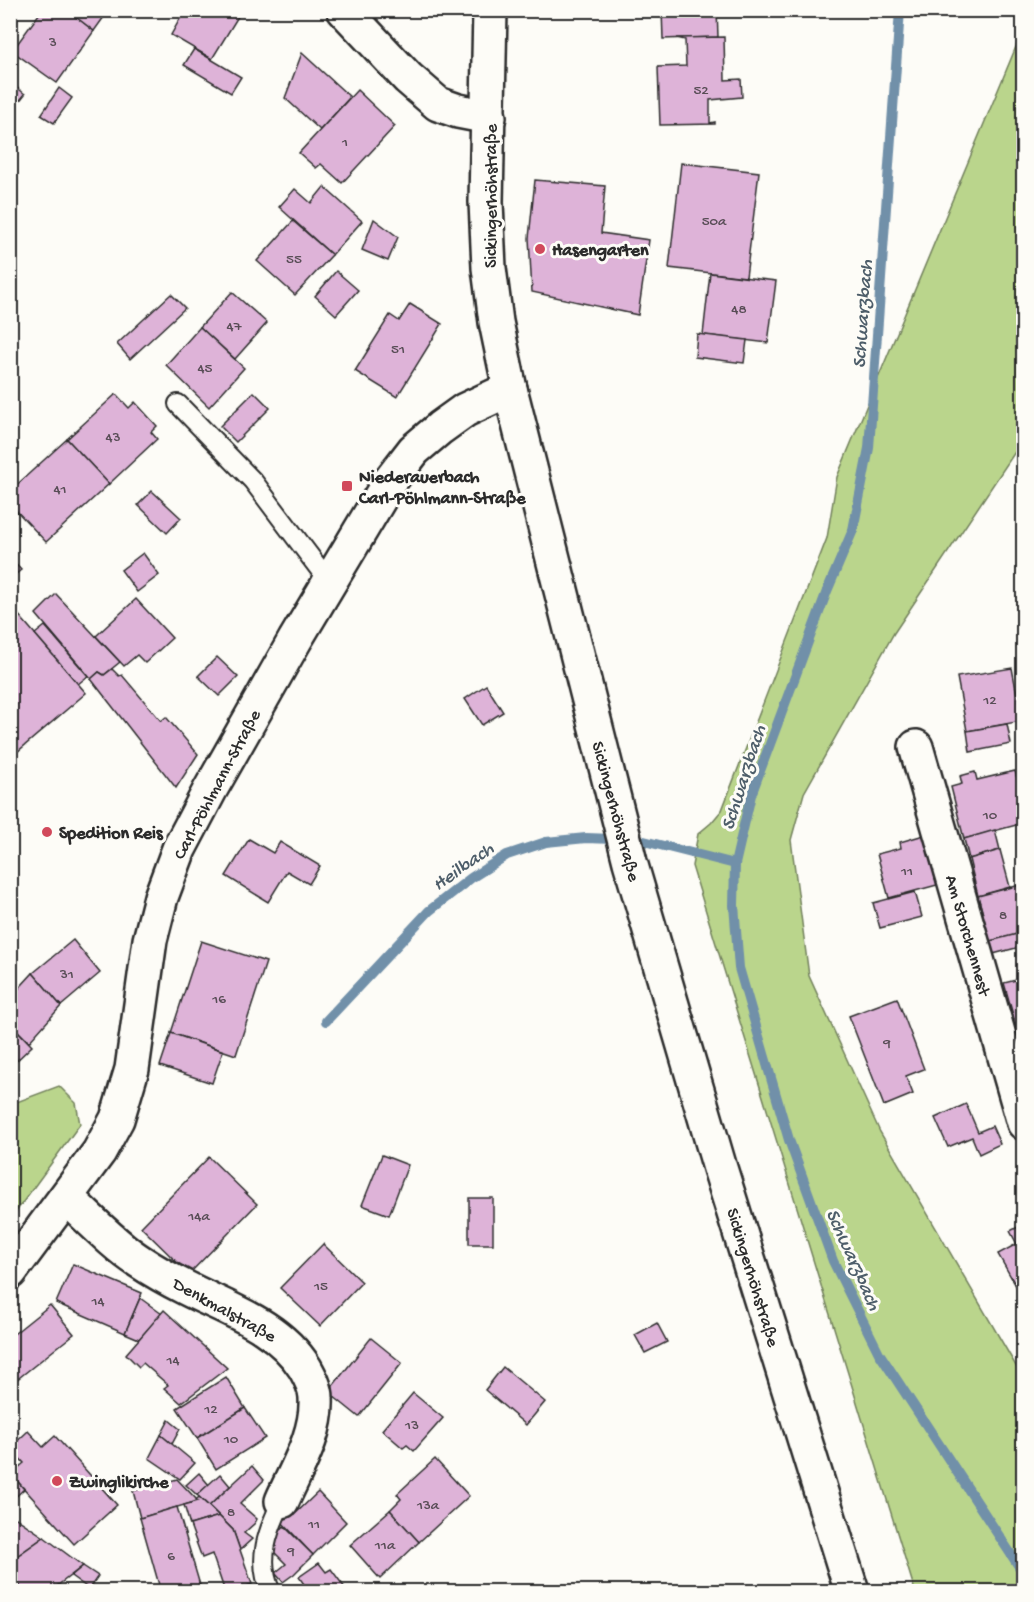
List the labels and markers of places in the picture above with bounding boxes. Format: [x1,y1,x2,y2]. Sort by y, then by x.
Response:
place label: Hasengarten [552,241,649,262]
marker: Hasengarten [533,242,547,256]
place label: Niederauerbach Carl-Pöhlmann-Straße [358,468,526,510]
marker: Niederauerbach Carl-Pöhlmann-Straße [340,479,354,493]
place label: Spedition Reis [59,824,164,845]
marker: Spedition Reis [40,825,54,839]
place label: Zwinglikirche [69,1473,169,1494]
marker: Zwinglikirche [50,1474,64,1488]

